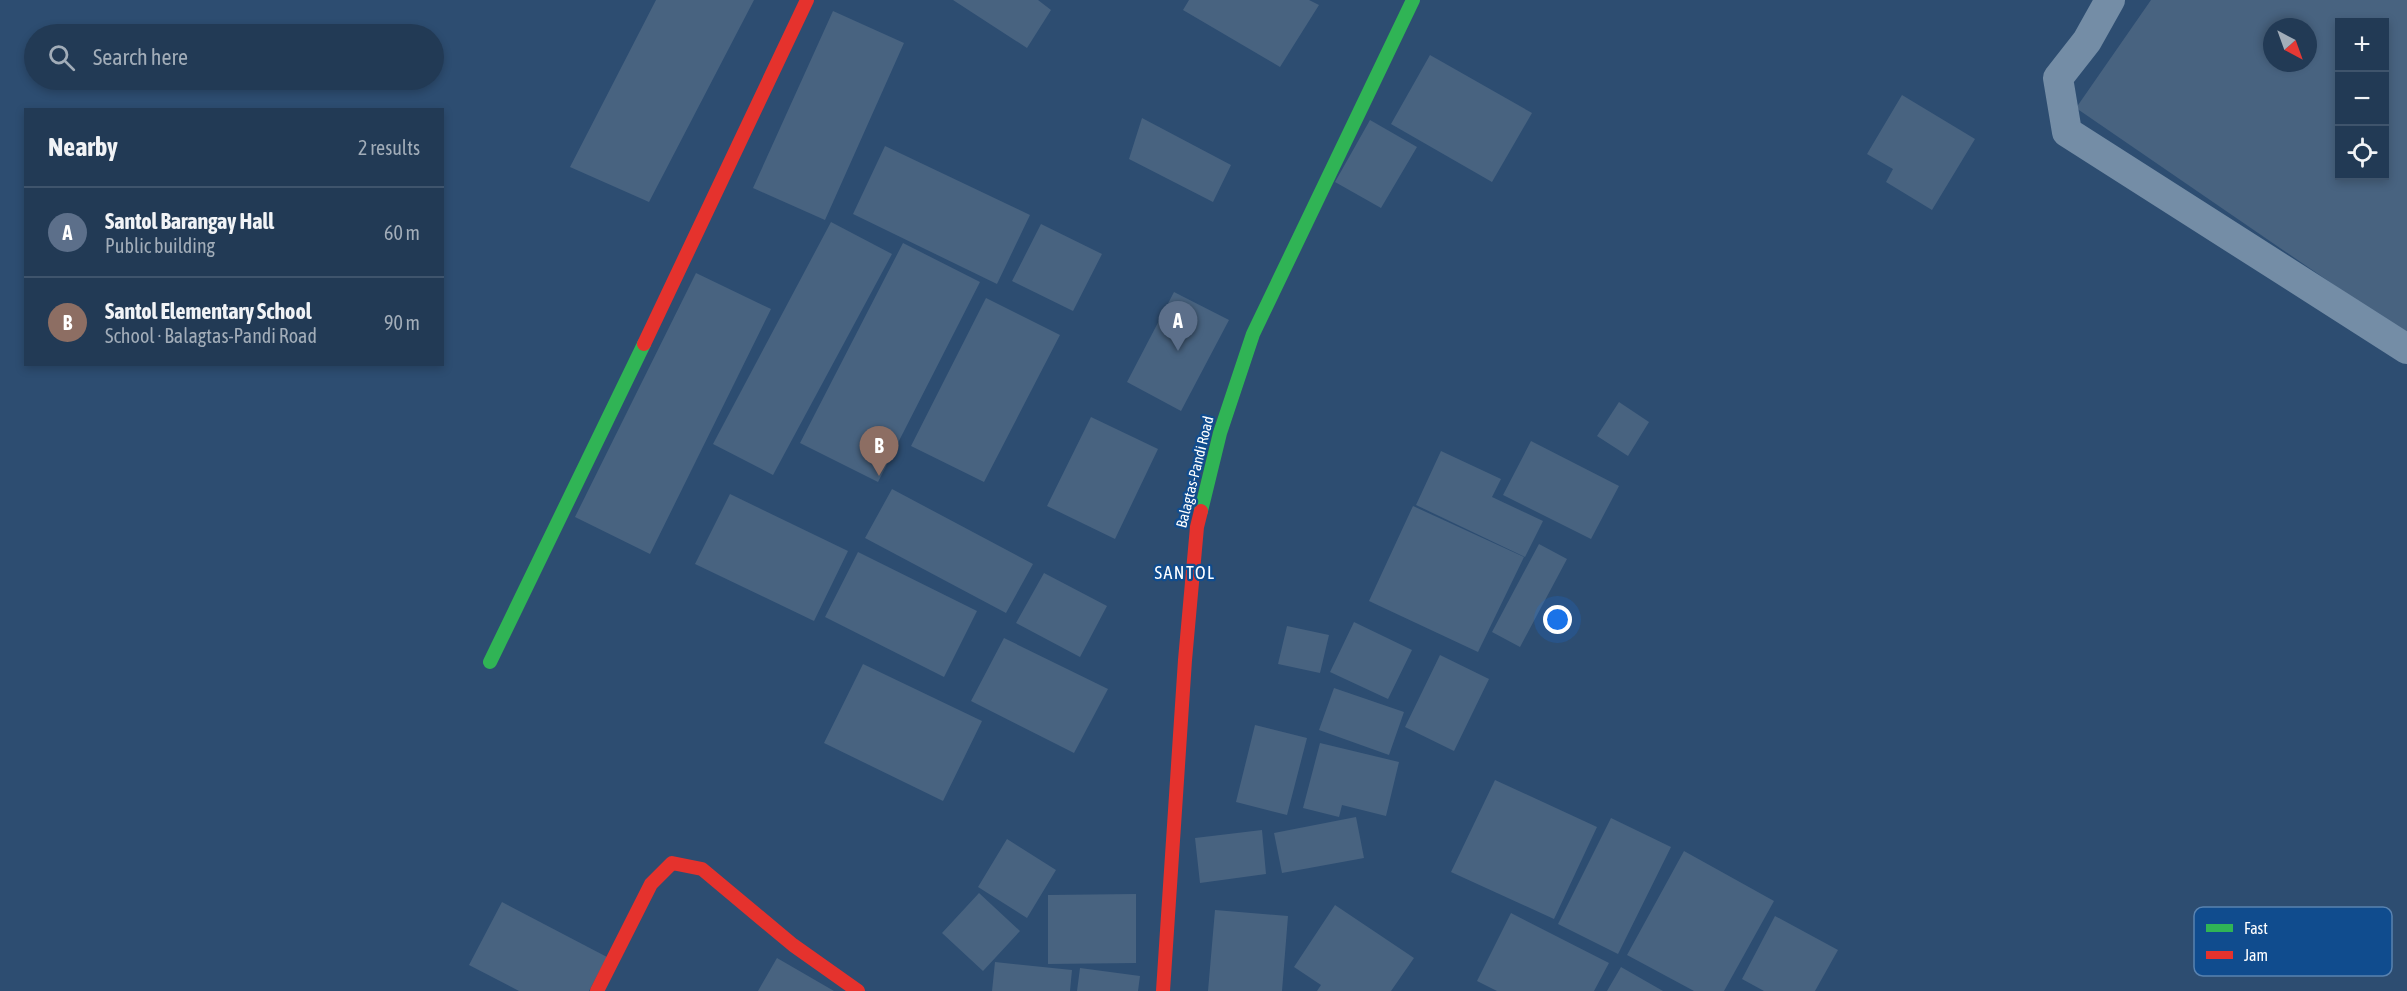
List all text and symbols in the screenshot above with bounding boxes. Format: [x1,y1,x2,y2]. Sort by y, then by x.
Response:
north arrow [2263,18,2317,72]
map controls [2335,18,2389,180]
button: + [2335,18,2389,72]
search box [24,24,444,90]
icon: search [45,41,78,74]
text: Search here [93,44,188,70]
button: − [2335,72,2389,126]
button: locate [2335,126,2389,180]
text: Nearby [48,132,118,162]
text: 2 results [358,136,420,159]
text: Santol Barangay Hall [105,208,274,234]
text: A [63,221,72,244]
text: 60 m [384,221,420,244]
text: Public building [105,234,215,257]
text: Santol Elementary School [105,298,312,324]
pin: A [1158,302,1198,351]
text: B [63,311,72,334]
text: 90 m [384,311,420,334]
text: School · Balagtas-Pandi Road [105,324,317,347]
street label: Balagtas-Pandi Road [1172,414,1217,529]
pin: B [860,426,898,476]
district label: SANTOL [1154,562,1216,583]
your location [1543,605,1572,634]
legend [2194,907,2392,976]
text: Fast [2244,919,2268,937]
text: Jam [2244,946,2268,964]

